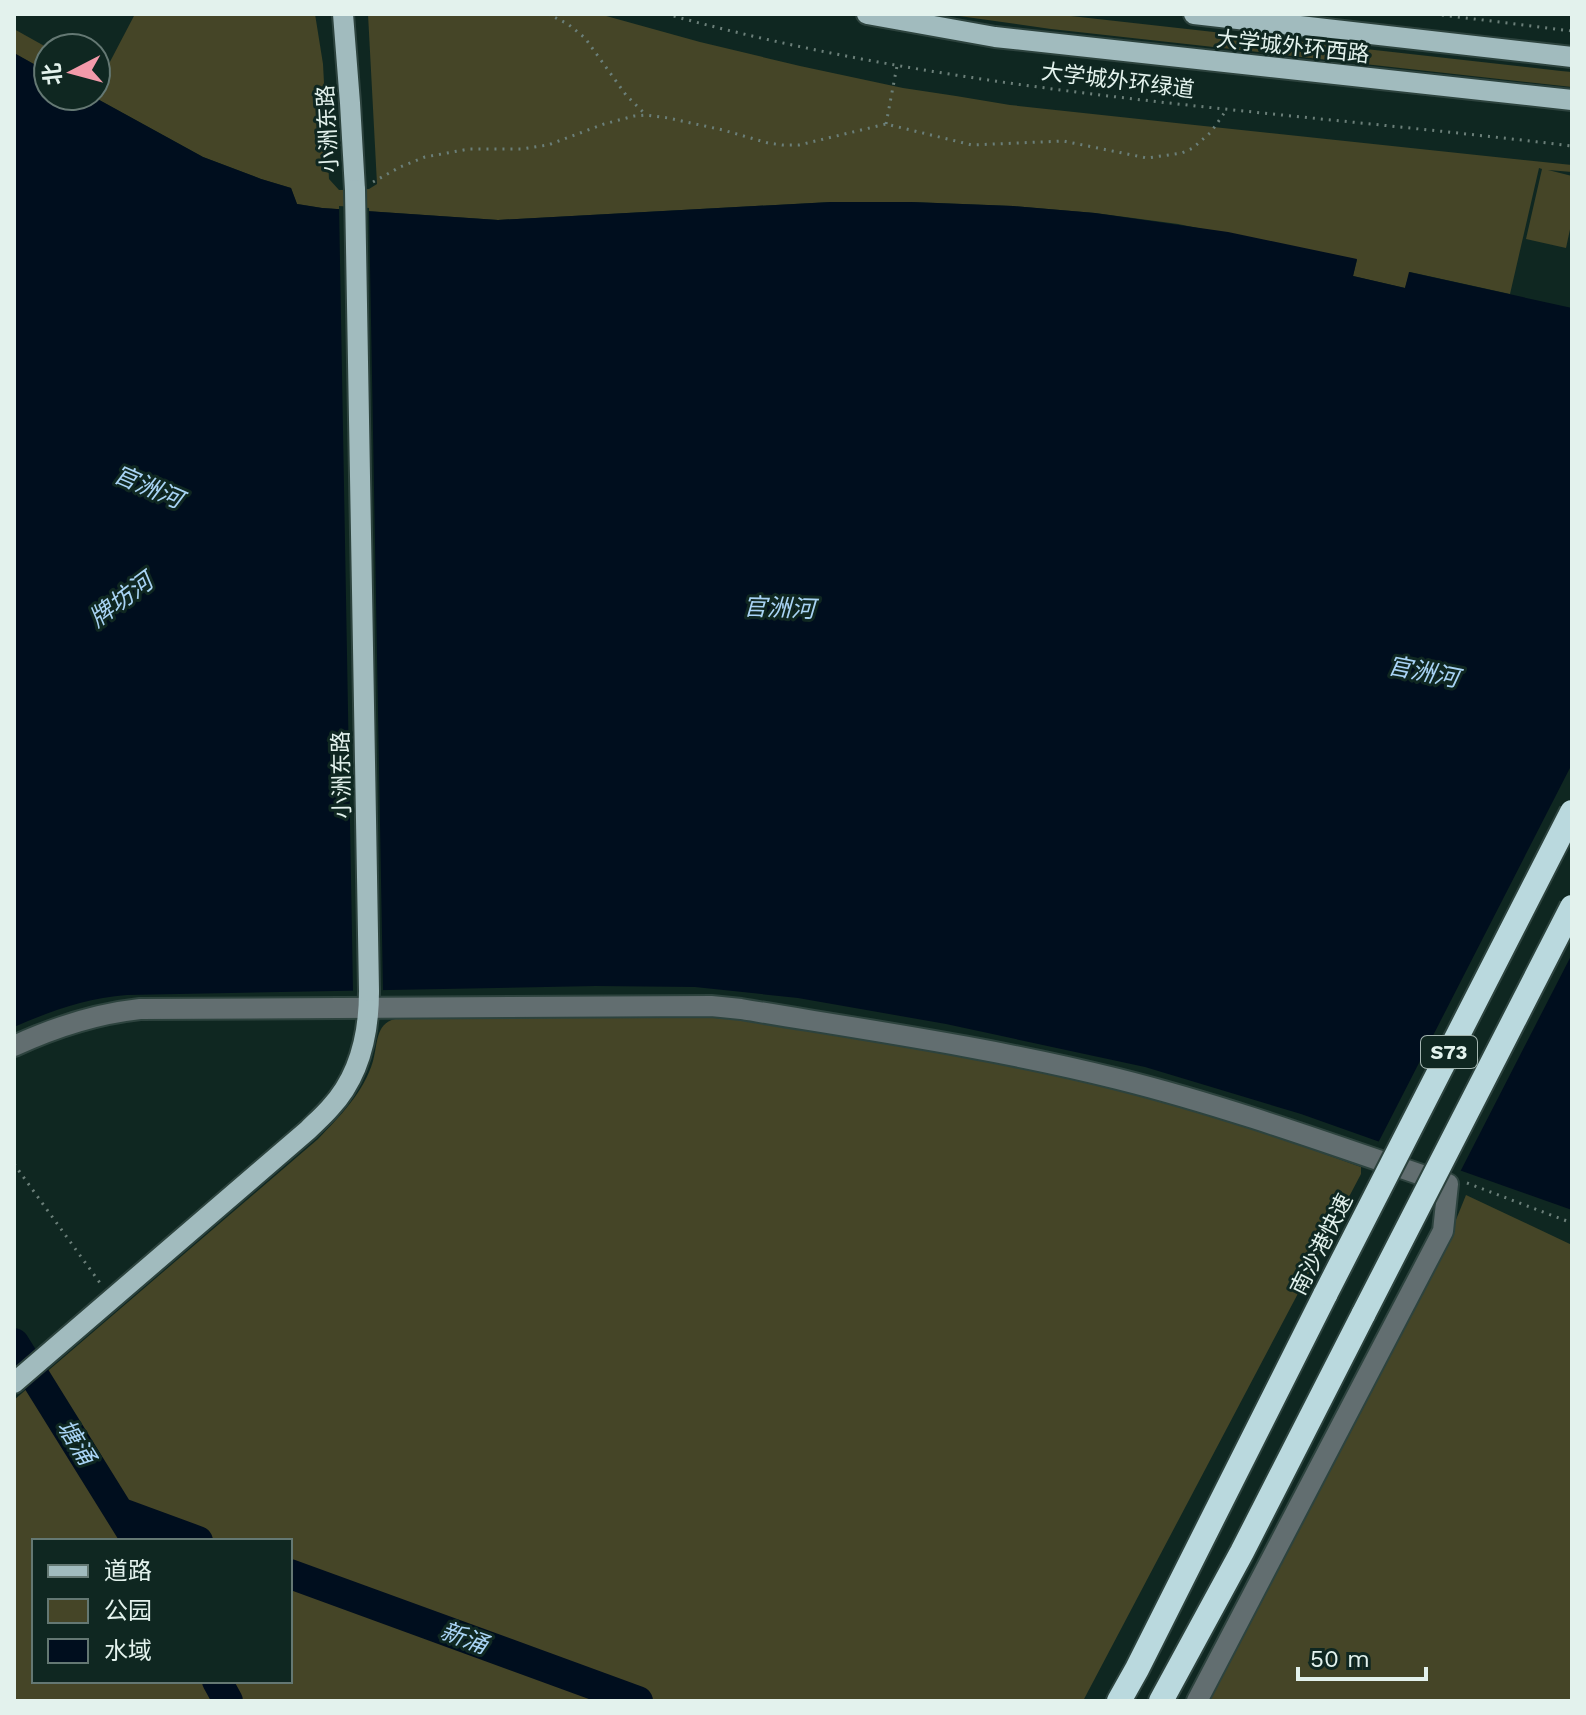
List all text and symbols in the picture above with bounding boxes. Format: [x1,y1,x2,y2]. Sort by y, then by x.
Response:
street label: 大学城外环西路 [1215,26,1371,67]
north arrow [32,32,112,112]
street label: 大学城外环绿道 [1040,59,1196,102]
text: 北 [39,62,66,86]
street label: 小洲东路 [313,84,342,174]
water label: 官洲河 [109,460,190,516]
water label: 牌坊河 [84,565,161,633]
water label: 官洲河 [743,593,819,623]
water label: 官洲河 [1385,651,1465,693]
street label: 小洲东路 [328,731,355,819]
road number: S73 [1421,1036,1477,1068]
street label: 南沙港快速 [1285,1190,1358,1299]
water label: 塘涌 [51,1414,102,1472]
legend [32,1539,292,1683]
text: 道路 [104,1557,152,1585]
text: 公园 [104,1597,152,1625]
water label: 新涌 [437,1617,494,1660]
scale bar [1298,1631,1426,1681]
text: 水域 [104,1637,152,1665]
text: 50 m [1310,1645,1370,1673]

